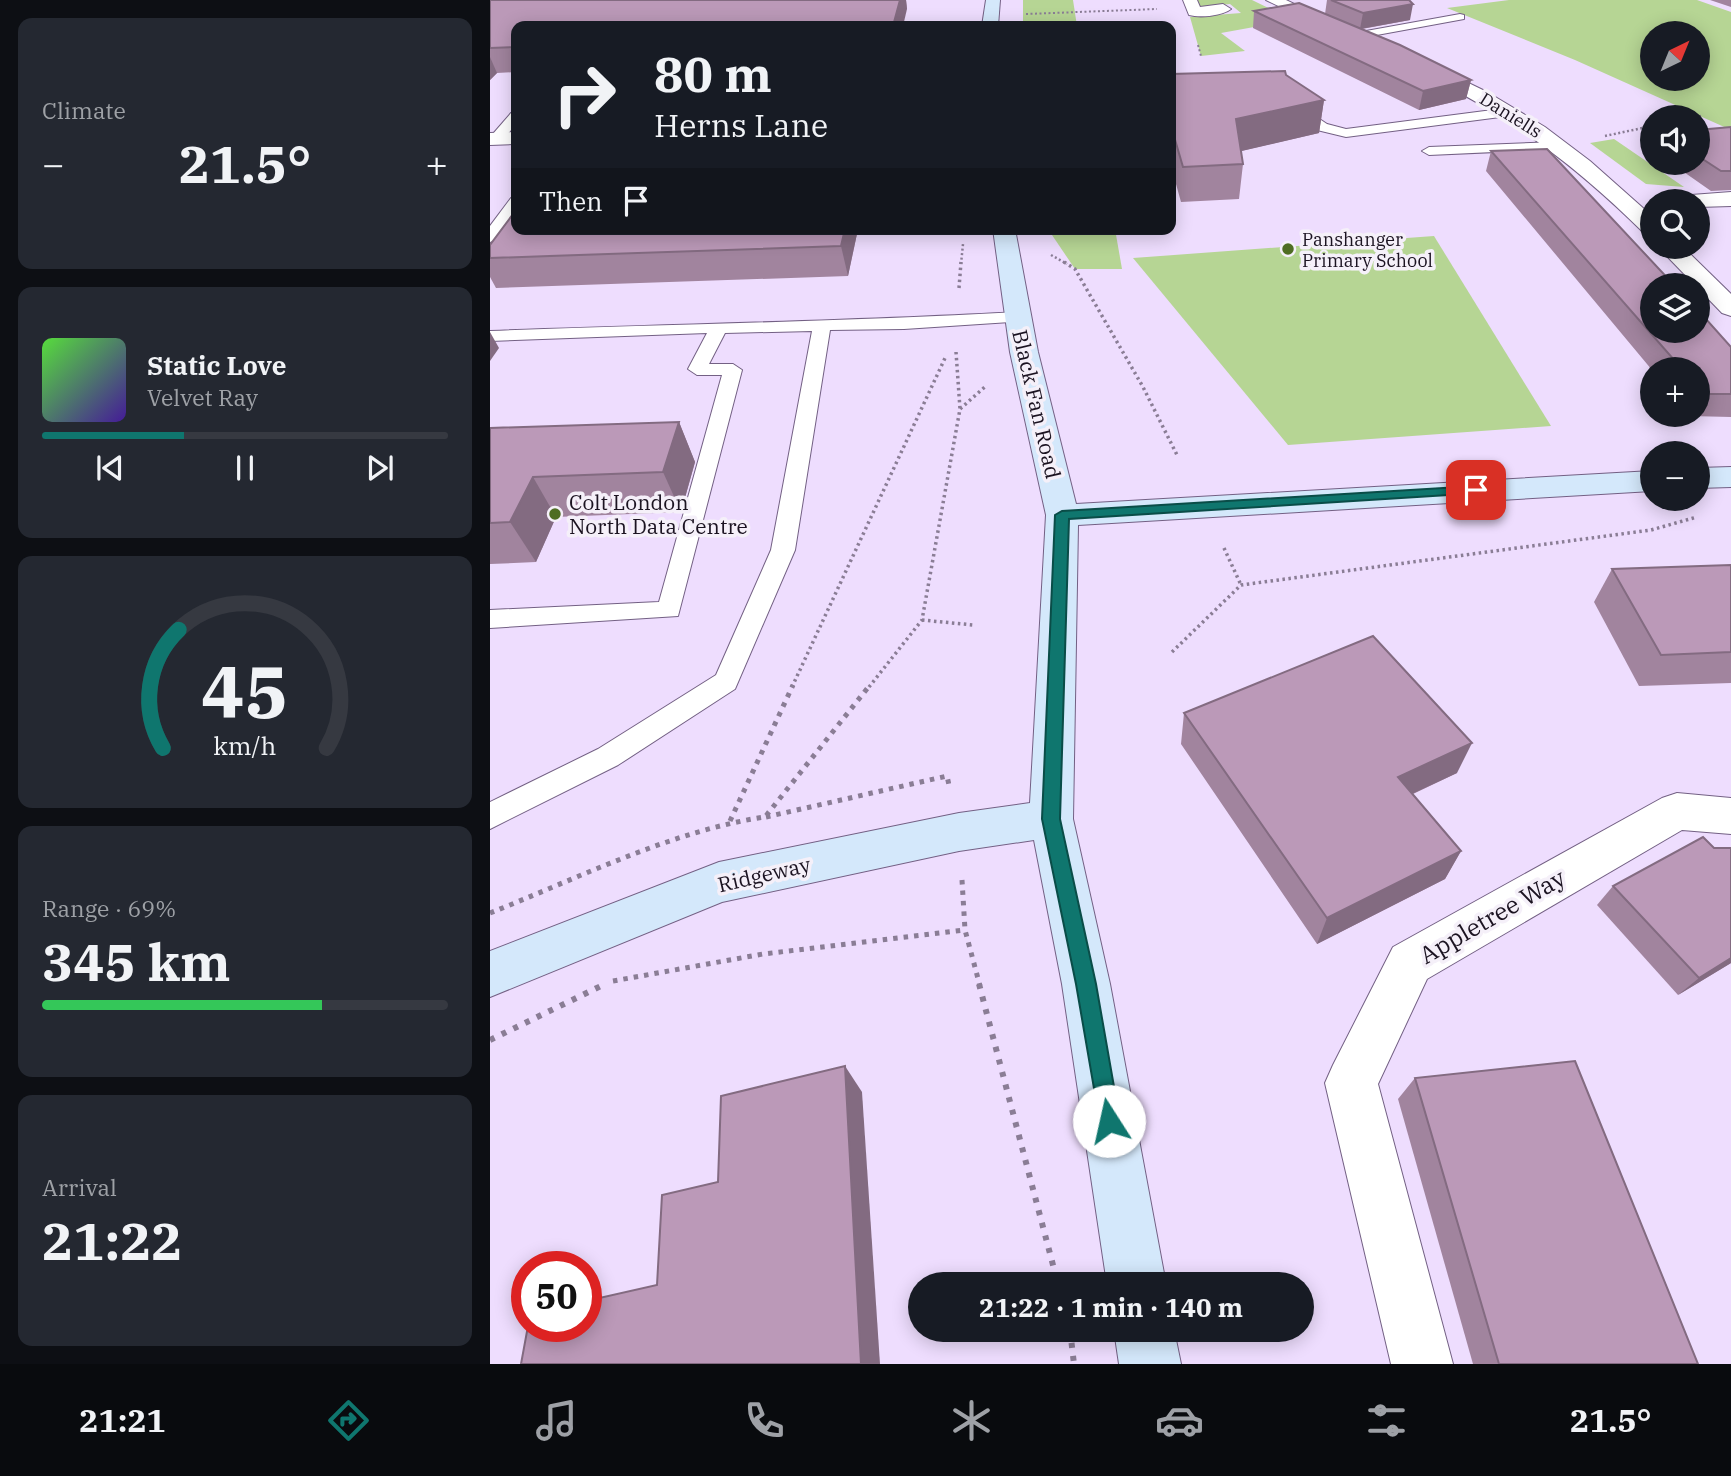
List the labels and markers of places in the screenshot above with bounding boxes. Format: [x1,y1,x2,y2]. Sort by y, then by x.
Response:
place label: Panshanger Primary School [1302,228,1433,272]
marker: Panshanger Primary School [1280,241,1296,257]
pin [1446,460,1506,520]
place label: Colt London North Data Centre [569,488,748,540]
marker: Colt London North Data Centre [547,506,563,522]

